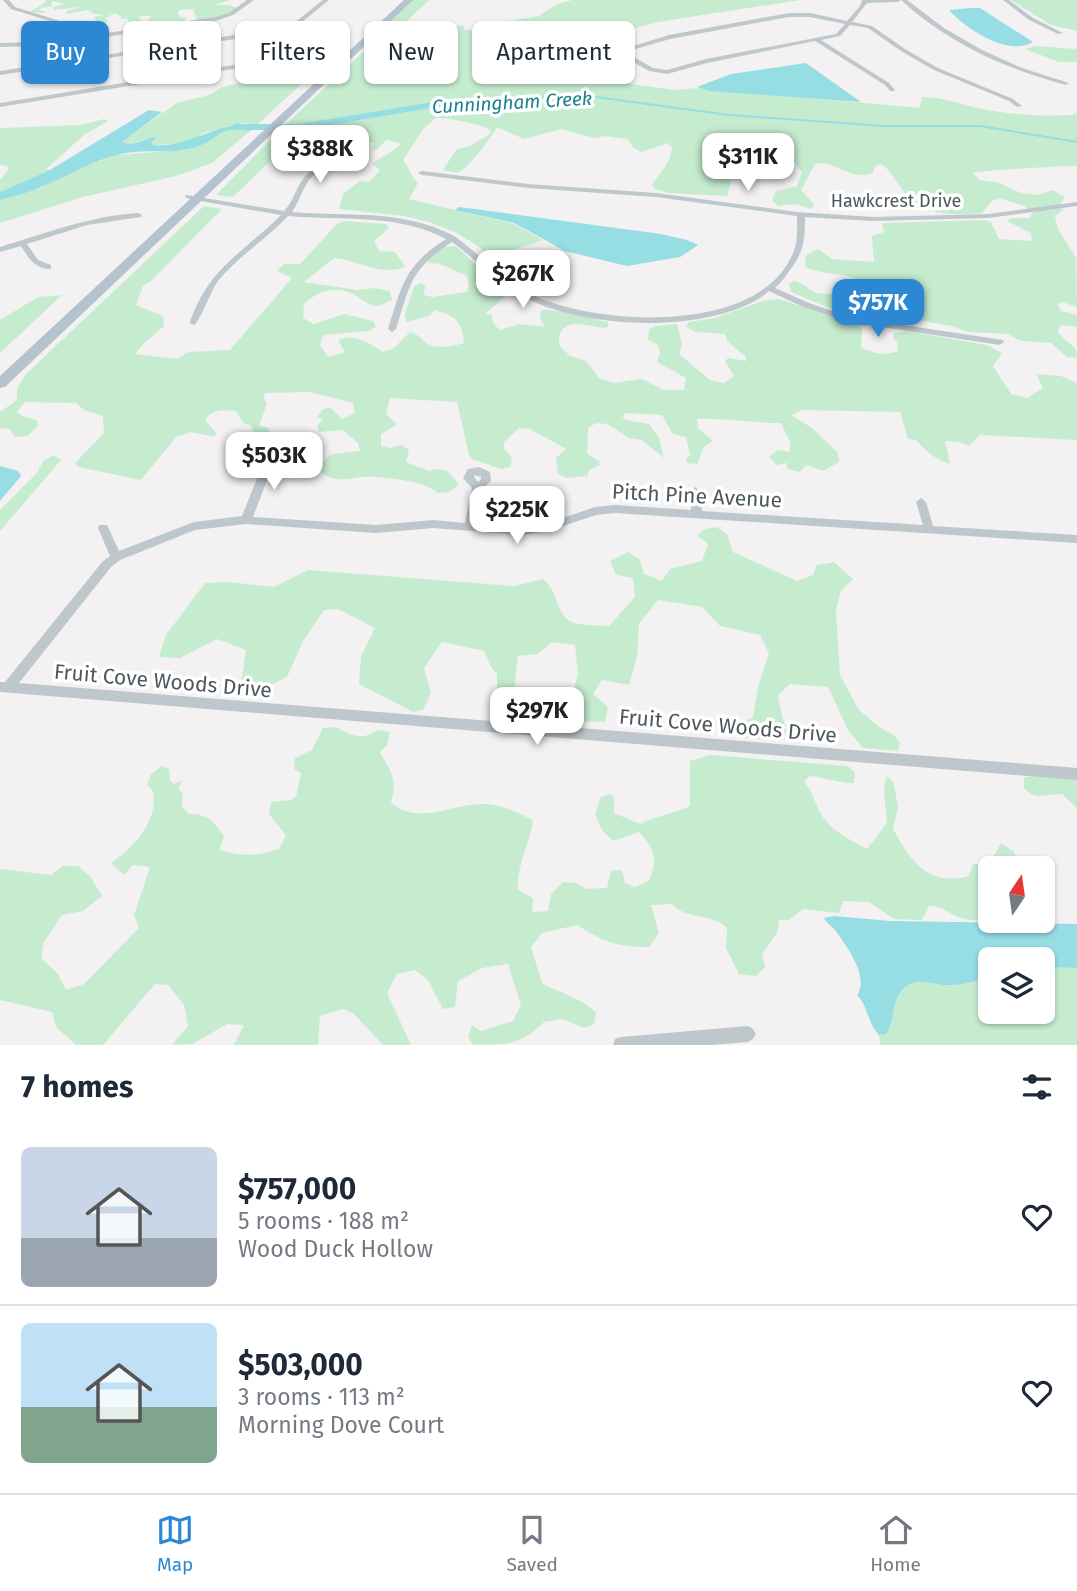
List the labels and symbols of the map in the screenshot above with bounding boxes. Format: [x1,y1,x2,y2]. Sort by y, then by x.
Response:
water label: Cunningham Creek [431,87,593,118]
pin: $388K [271,125,369,185]
pin: $311K [699,134,797,193]
street label: Hawkcrest Drive [831,190,961,212]
pin: $267K [474,250,572,310]
pin: $757K [829,280,927,339]
pin: $503K [225,433,323,492]
street label: Pitch Pine Avenue [611,479,783,513]
pin: $225K [468,486,566,546]
street label: Fruit Cove Woods Drive [53,659,273,703]
pin: $297K [488,688,586,747]
street label: Fruit Cove Woods Drive [618,704,838,748]
north arrow [978,856,1055,933]

